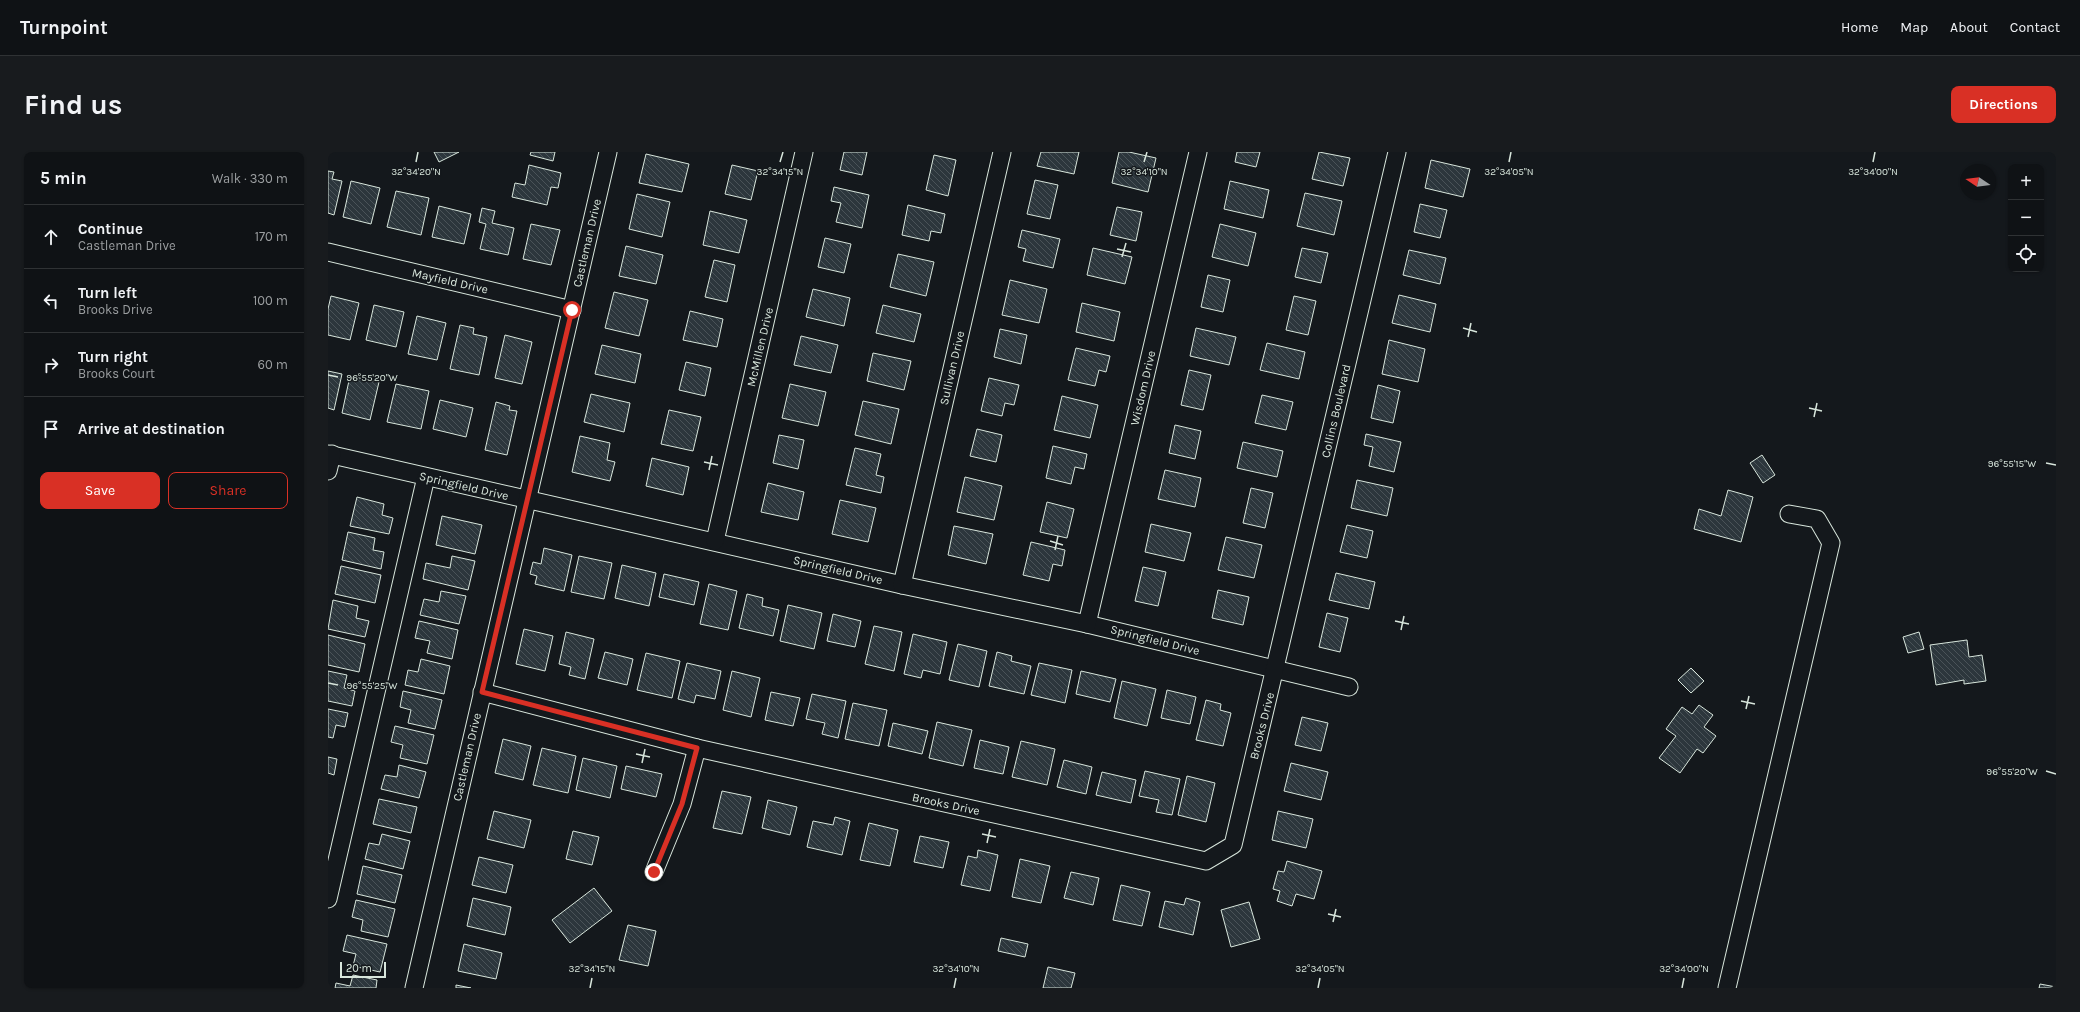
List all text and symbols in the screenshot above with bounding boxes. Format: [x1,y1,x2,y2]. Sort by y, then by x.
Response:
text: Turnpoint [20,17,108,39]
text: Home [1841,19,1878,36]
text: Map [1900,19,1928,36]
text: About [1950,19,1988,36]
text: Contact [2010,19,2060,36]
button: Directions [1951,86,2056,123]
text: Find us [24,88,123,121]
north arrow [1960,164,1996,200]
map controls [2008,164,2044,272]
button: + [2008,164,2044,200]
text: 32°34'20"N [391,166,441,178]
text: 32°34'15"N [757,166,803,178]
text: 32°34'10"N [1120,166,1168,178]
text: 32°34'05"N [1484,166,1534,178]
text: 32°34'00"N [1848,166,1898,178]
text: 5 min [40,168,87,188]
text: Walk · 330 m [212,171,288,186]
street label: Castleman Drive [570,197,604,289]
button: − [2008,200,2044,236]
text: Continue [78,220,143,238]
icon: ahead [40,226,62,248]
text: 170 m [255,229,288,244]
button: locate [2008,236,2044,272]
text: Castleman Drive [78,238,176,253]
street label: Mayfield Drive [411,265,489,297]
text: Turn left [78,284,137,302]
icon: left [40,290,62,312]
text: 100 m [253,293,288,308]
route start [563,301,581,319]
text: Brooks Drive [78,302,153,317]
street label: McMillen Drive [744,306,776,388]
street label: Sullivan Drive [937,330,967,406]
text: Turn right [78,348,148,366]
street label: Wisdom Drive [1128,349,1158,427]
icon: right [40,354,62,376]
text: 60 m [258,357,288,372]
street label: Collins Boulevard [1318,363,1354,459]
text: Brooks Court [78,366,155,381]
text: 96°55'20"W [346,372,398,384]
icon: arrive [40,418,62,440]
text: Arrive at destination [78,420,225,438]
text: 96°55'15"W [1988,458,2036,470]
street label: Springfield Drive [418,469,510,503]
button: Save [40,472,160,509]
button: Share [168,472,288,509]
street label: Springfield Drive [792,553,884,587]
street label: Springfield Drive [1109,622,1201,658]
text: 96°55'25"W [346,680,398,692]
street label: Brooks Drive [1247,691,1277,761]
street label: Castleman Drive [450,711,484,803]
text: 96°55'20"W [1986,766,2038,778]
street label: Brooks Drive [911,790,981,818]
route end [645,863,663,881]
scale bar [340,960,386,979]
text: 20 m [346,962,372,975]
text: 32°34'15"N [569,963,615,975]
text: 32°34'10"N [932,963,980,975]
text: 32°34'05"N [1295,963,1345,975]
text: 32°34'00"N [1659,963,1709,975]

